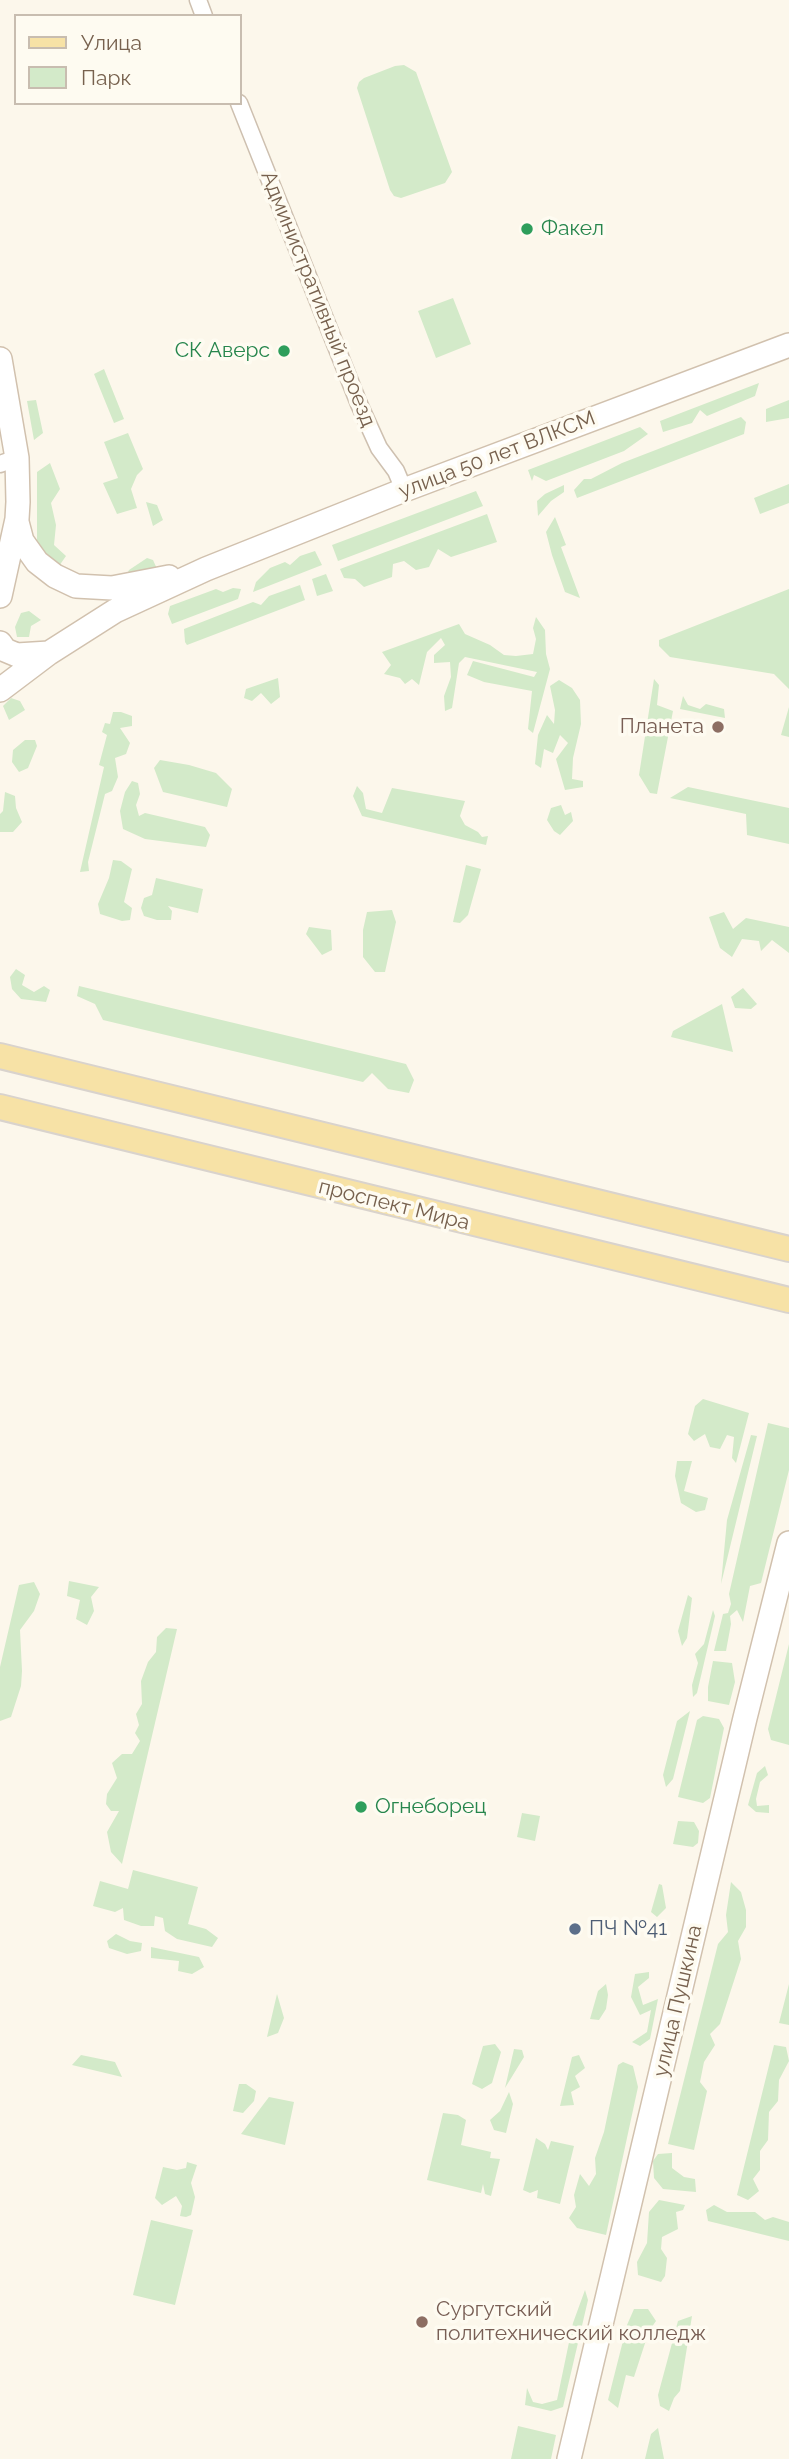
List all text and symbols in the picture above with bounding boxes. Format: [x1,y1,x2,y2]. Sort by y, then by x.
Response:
legend [14,14,242,105]
text: Улица [81,30,142,55]
text: Парк [81,65,131,90]
street label: Административный проезд [255,167,381,431]
place label: Факел [541,216,604,242]
marker: Факел [519,221,535,237]
place label: СК Аверс [175,338,270,364]
marker: СК Аверс [276,343,292,359]
street label: улица 50 лет ВЛКСМ [395,406,599,504]
place label: Планета [620,714,704,740]
marker: Планета [710,719,726,735]
street label: проспект Мира [316,1174,472,1236]
place label: Огнеборец [375,1794,486,1820]
marker: Огнеборец [353,1799,369,1815]
place label: ПЧ №41 [589,1916,667,1942]
marker: ПЧ №41 [567,1921,583,1937]
street label: улица Пушкина [648,1923,708,2079]
place label: Сургутский политехнический колледж [436,2297,706,2347]
marker: Сургутский политехнический колледж [414,2314,430,2330]

